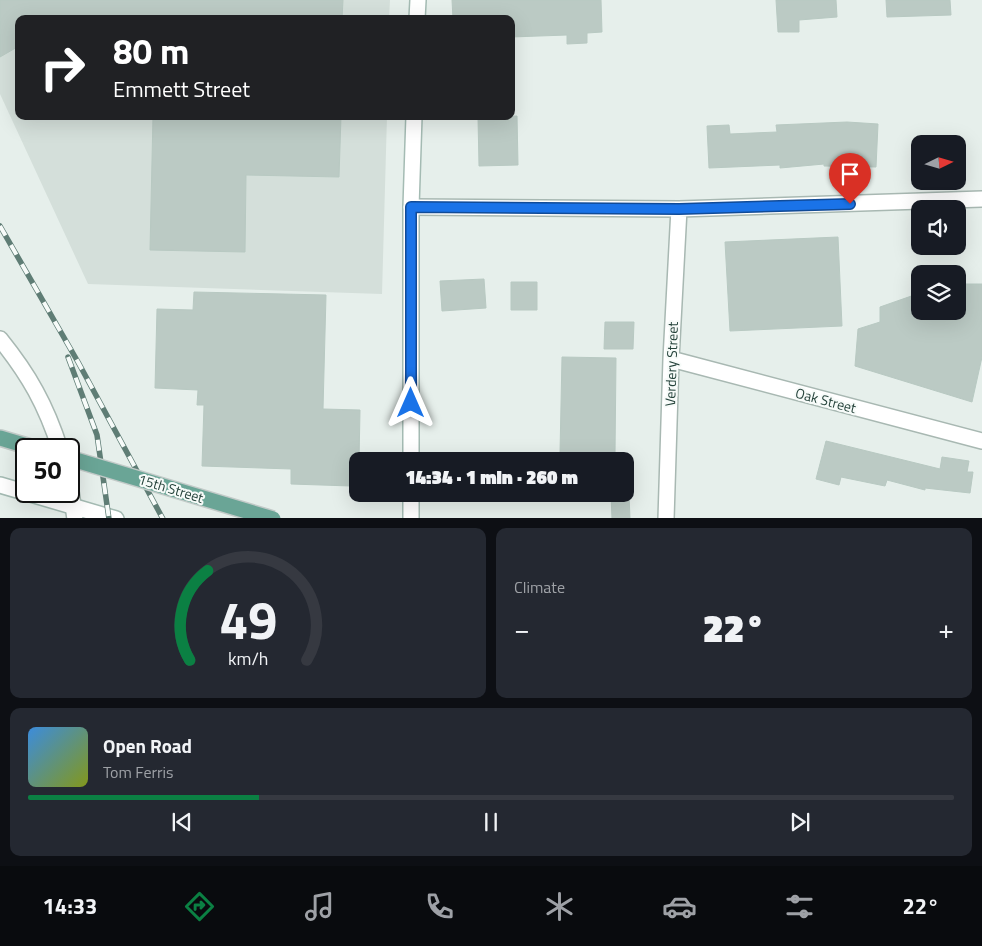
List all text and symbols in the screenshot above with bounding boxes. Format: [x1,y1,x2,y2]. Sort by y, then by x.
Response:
text: 80 m [113,24,189,78]
icon: right [30,35,95,100]
text: Emmett Street [113,72,250,106]
north arrow [911,135,966,190]
map controls [911,135,966,320]
pin [829,153,871,204]
icon: arrive [836,160,864,188]
button: sound [911,200,966,255]
button: layers [911,265,966,320]
street label: Verdery Street [659,321,683,407]
position arrow [384,376,436,428]
street label: Oak Street [793,382,859,418]
speed limit sign: 50 [15,438,80,503]
text: 14:34 · 1 min · 260 m [405,462,578,491]
street label: 15th Street [136,468,206,508]
text: Climate [514,575,565,599]
text: 49 [219,580,277,659]
text: 22° [703,599,765,657]
text: − [514,607,530,650]
text: + [938,607,954,650]
text: km/h [228,645,268,672]
text: Open Road [103,731,192,760]
text: Tom Ferris [103,760,174,784]
icon: previous [168,808,196,836]
icon: pause [477,808,505,836]
icon: next [786,808,814,836]
text: 14:33 [43,889,97,923]
icon: directions [182,889,217,924]
icon: music [302,889,337,924]
icon: phone [422,889,457,924]
icon: climate [542,889,577,924]
icon: car [662,889,697,924]
icon: filters [782,889,817,924]
text: 22° [902,889,939,923]

